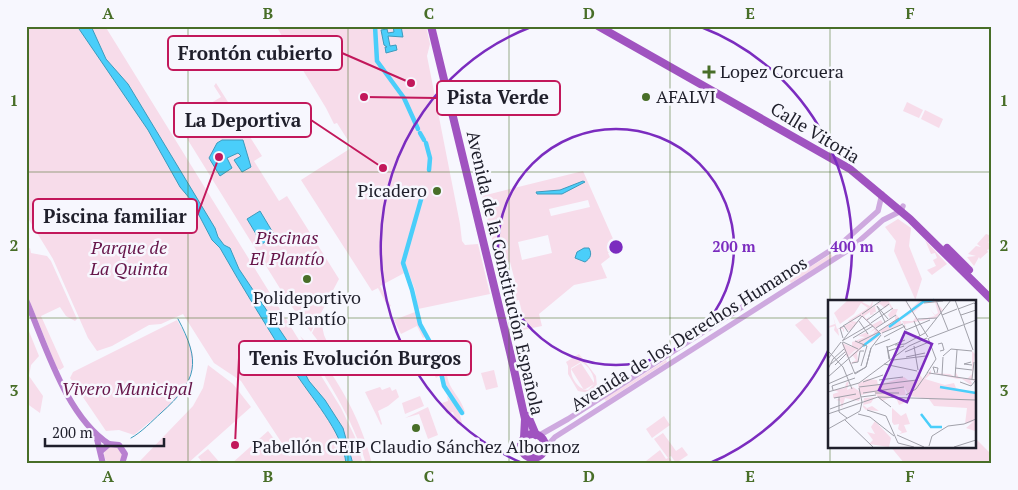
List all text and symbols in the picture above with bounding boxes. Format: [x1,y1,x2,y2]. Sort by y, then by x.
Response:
text: A [102,2,114,24]
text: B [263,2,273,24]
text: C [424,2,434,24]
text: D [583,2,595,24]
text: E [745,2,755,24]
text: F [905,2,915,24]
callout: Frontón cubierto [168,36,342,70]
text: Frontón cubierto [178,40,332,65]
place label: Lopez Corcuera [720,59,844,83]
marker: Lopez Corcuera [702,65,716,79]
callout: Pista Verde [437,81,560,115]
text: Pista Verde [447,84,549,109]
place label: AFALVI [656,84,716,108]
text: 1 [9,89,19,111]
text: 1 [999,89,1009,111]
marker: AFALVI [640,91,652,103]
street label: Calle Vitoria [766,96,865,168]
callout: La Deportiva [174,103,311,137]
text: La Deportiva [185,107,302,132]
street label: Avenida de la Constitución Española [462,128,550,417]
place label: Picadero [357,178,427,202]
marker: Picadero [431,185,443,197]
callout: Piscina familiar [33,199,197,233]
text: Piscina familiar [43,203,187,228]
park label: Piscinas El Plantío [249,225,324,270]
text: 2 [9,234,19,256]
text: 2 [999,234,1009,256]
park label: Parque de La Quinta [89,235,168,280]
text: 200 m [712,236,756,256]
text: 400 m [830,236,874,256]
centre of rings [607,238,625,256]
street label: Avenida de los Derechos Humanos [566,250,811,416]
marker: Polideportivo El Plantío [301,273,313,285]
place label: Polideportivo El Plantío [253,285,361,330]
inset map [828,300,976,448]
callout: Tenis Evolución Burgos [239,341,471,375]
text: Tenis Evolución Burgos [249,345,461,370]
park label: Vivero Municipal [62,376,192,400]
text: 3 [9,379,19,401]
text: 3 [999,379,1009,401]
scale bar [45,415,164,447]
text: 200 m [52,422,93,442]
marker: Pabellón CEIP Claudio Sánchez Albornoz [410,422,422,434]
place label: Pabellón CEIP Claudio Sánchez Albornoz [252,434,580,458]
text: A [102,465,114,487]
text: B [263,465,273,487]
text: C [424,465,434,487]
text: D [583,465,595,487]
text: E [745,465,755,487]
text: F [905,465,915,487]

